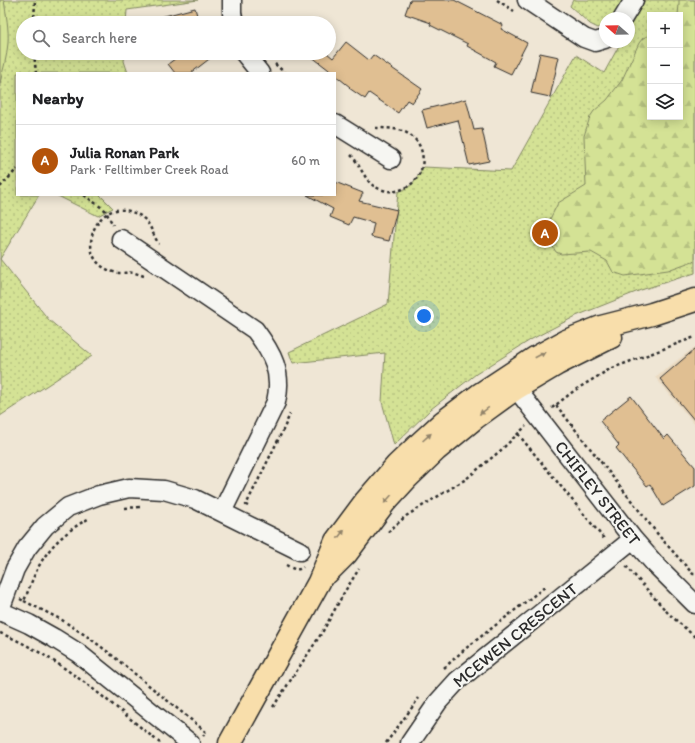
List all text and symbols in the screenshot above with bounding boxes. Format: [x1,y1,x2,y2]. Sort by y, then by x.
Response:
north arrow [599,12,635,48]
map controls [647,12,683,120]
button: + [647,12,683,48]
search box [16,16,336,60]
icon: search [30,27,52,49]
text: Search here [62,29,137,47]
button: − [647,48,683,84]
button: layers [647,84,683,120]
text: Nearby [32,88,84,108]
text: Julia Ronan Park [70,144,179,162]
text: A [41,153,49,168]
text: 60 m [291,153,320,168]
text: Park · Felltimber Creek Road [70,162,228,177]
pin: A [532,218,558,248]
your location [414,306,434,326]
one-way arrow [534,352,545,359]
one-way arrow [478,407,489,415]
one-way arrow [422,432,432,441]
street label: CHIFLEY STREET [551,437,645,550]
one-way arrow [383,493,392,504]
one-way arrow [337,529,345,539]
street label: MCEWEN CRESCENT [449,578,582,691]

